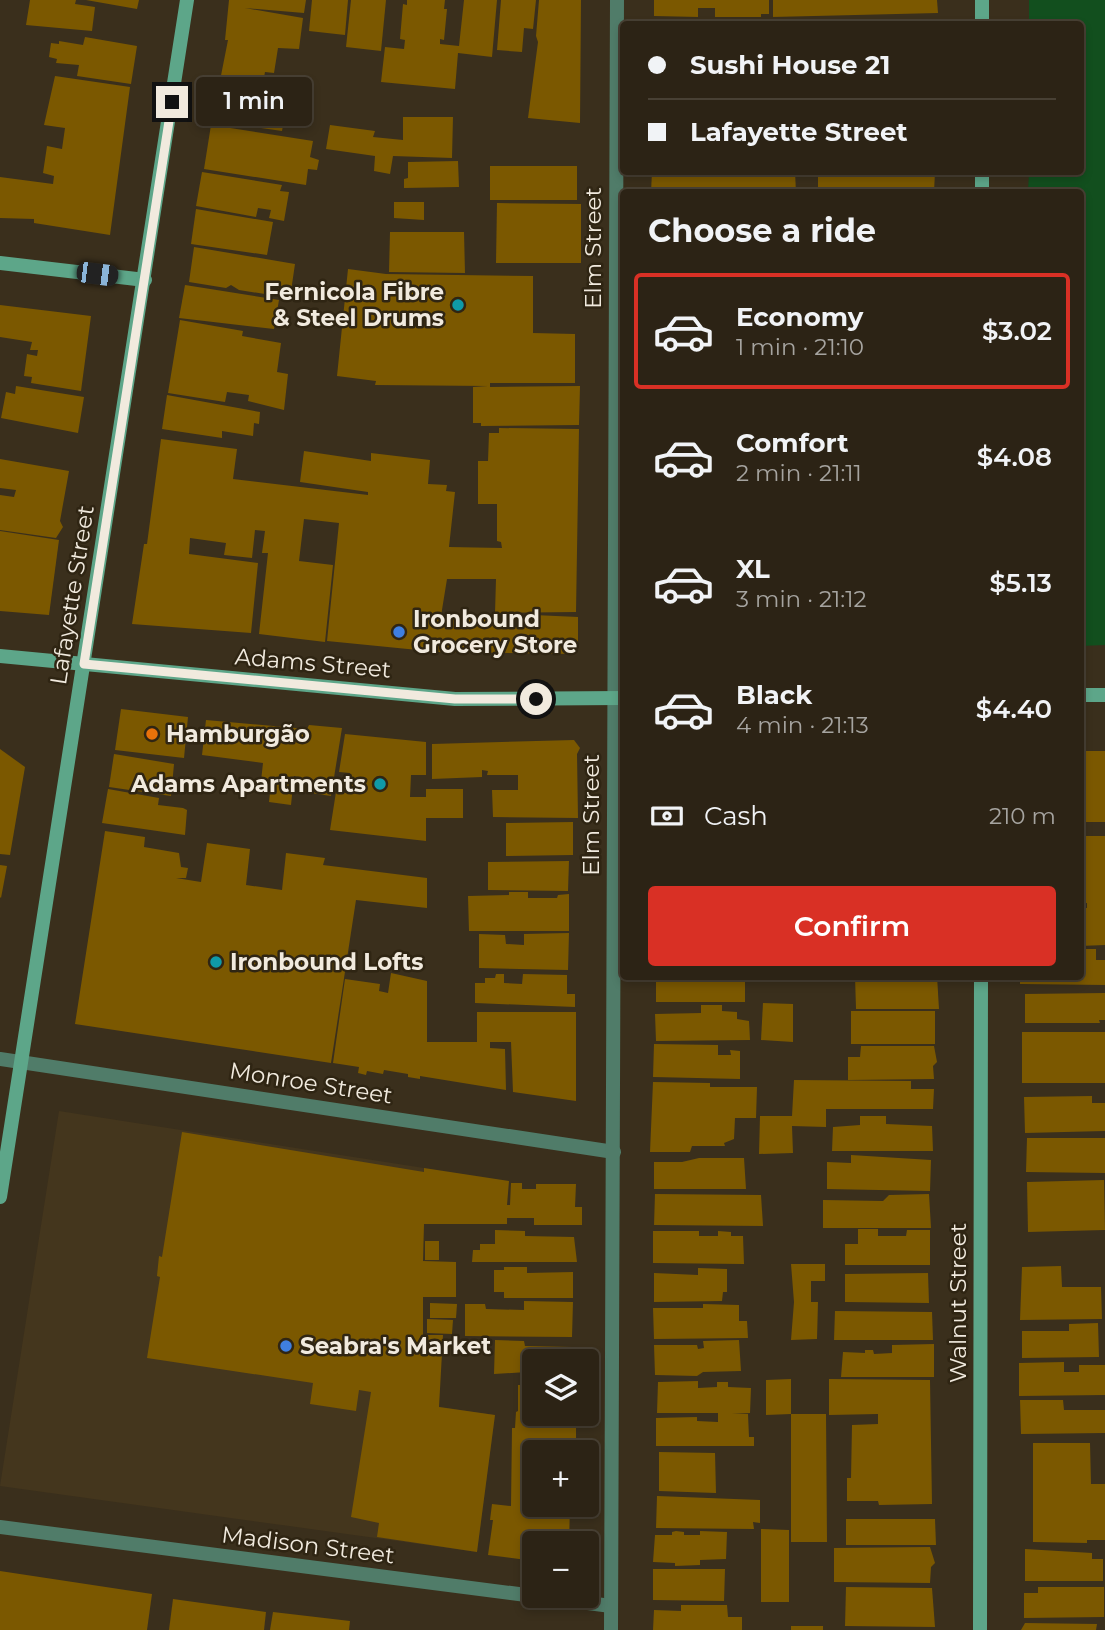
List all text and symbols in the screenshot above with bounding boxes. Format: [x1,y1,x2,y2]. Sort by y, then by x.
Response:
text: Sushi House 21 [690,49,890,81]
callout: 1 min [196,78,312,126]
route end [156,86,188,118]
text: 1 min [223,87,285,115]
text: Lafayette Street [690,116,908,148]
street label: Elm Street [579,187,607,309]
text: Choose a ride [648,211,876,250]
car [75,261,120,287]
place label: Fernicola Fibre & Steel Drums [265,278,444,332]
marker: Fernicola Fibre & Steel Drums [450,297,466,313]
icon: car [652,300,715,363]
text: Economy [736,301,863,333]
text: $3.02 [982,315,1052,347]
text: 1 min · 21:10 [736,333,864,361]
icon: car [652,426,715,489]
text: Comfort [736,427,848,459]
text: $4.08 [977,441,1052,473]
text: 2 min · 21:11 [736,459,862,487]
street label: Lafayette Street [44,503,100,687]
icon: car [652,552,715,615]
text: XL [736,553,770,585]
text: $5.13 [989,567,1052,599]
text: 3 min · 21:12 [736,585,867,613]
place label: Ironbound Grocery Store [413,605,577,659]
marker: Ironbound Grocery Store [391,624,407,640]
street label: Adams Street [234,642,392,684]
icon: car [652,678,715,741]
text: Black [736,679,812,711]
route start [520,683,552,715]
text: $4.40 [976,693,1052,725]
text: 4 min · 21:13 [736,711,869,739]
place label: Hamburgão [166,720,310,748]
marker: Hamburgão [144,726,160,742]
street label: Elm Street [577,754,605,876]
place label: Adams Apartments [130,770,366,798]
marker: Adams Apartments [372,776,388,792]
icon: cash [648,797,686,835]
text: Cash [704,800,768,832]
text: 210 m [989,802,1056,830]
button: Confirm [648,886,1056,966]
place label: Ironbound Lofts [230,948,423,976]
marker: Ironbound Lofts [208,954,224,970]
street label: Monroe Street [227,1056,395,1110]
street label: Walnut Street [944,1223,972,1383]
place label: Seabra's Market [300,1332,491,1360]
marker: Seabra's Market [278,1338,294,1354]
map controls [522,1349,599,1608]
button: layers [522,1349,599,1426]
button: + [522,1440,599,1517]
street label: Madison Street [220,1520,396,1570]
button: − [522,1531,599,1608]

